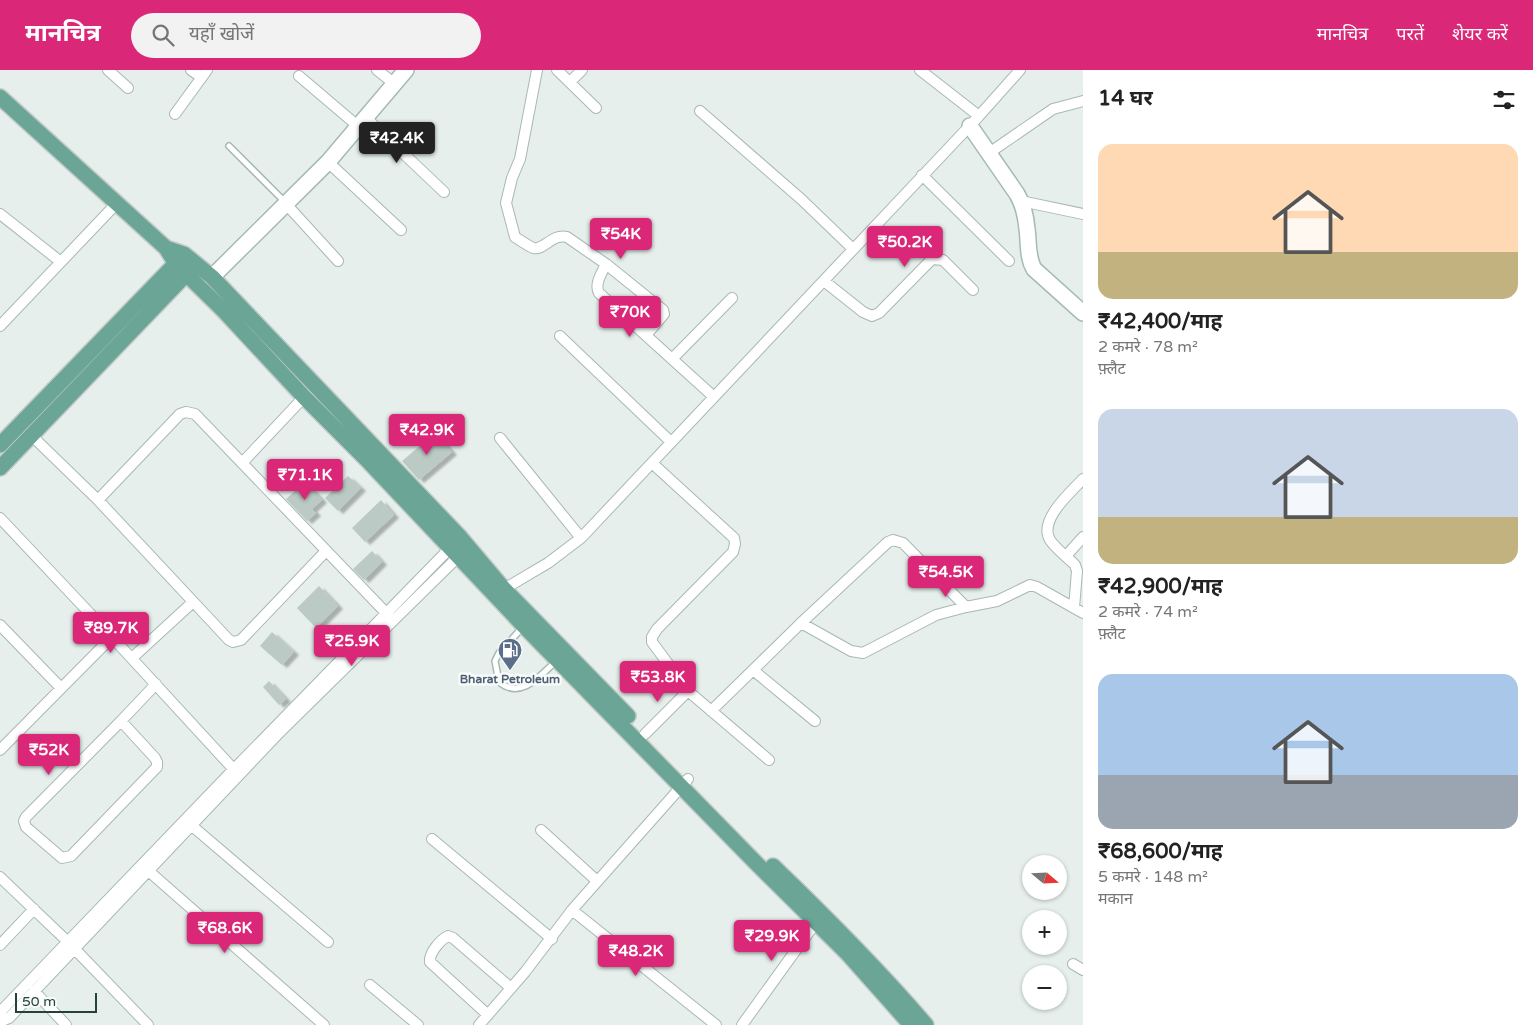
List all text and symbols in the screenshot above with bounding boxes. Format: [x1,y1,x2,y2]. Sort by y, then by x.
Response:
search box [131,13,481,58]
text: मानचित्र [25,19,101,48]
icon: search [149,21,177,49]
text: यहाँ खोजें [189,23,254,45]
text: मानचित्र [1317,23,1368,45]
text: परतें [1396,23,1424,45]
text: शेयर करें [1452,23,1508,45]
text: 14 घर [1098,86,1153,111]
icon: filters [1490,86,1518,114]
pin: ₹42.4K [356,122,438,164]
text: ₹42.4K [370,128,424,148]
icon: home [1263,177,1353,267]
pin: ₹54K [591,218,651,260]
text: ₹54K [601,224,641,244]
pin: ₹50.2K [864,226,946,268]
text: ₹50.2K [878,232,932,252]
pin: ₹70K [600,296,660,338]
text: ₹70K [610,302,650,322]
text: ₹42,400/माह [1098,309,1222,334]
text: 2 कमरे · 78 m² [1098,337,1198,357]
text: फ़्लैट [1098,359,1126,379]
pin: ₹42.9K [386,414,468,456]
text: ₹42.9K [400,420,454,440]
icon: home [1263,442,1353,532]
pin: ₹71.1K [264,458,346,501]
text: ₹71.1K [278,465,332,485]
pin: ₹54.5K [905,556,987,598]
text: ₹54.5K [919,562,973,582]
text: ₹42,900/माह [1098,574,1223,599]
text: 2 कमरे · 74 m² [1098,602,1198,622]
pin: ₹89.7K [70,612,152,654]
text: ₹89.7K [84,618,138,638]
pin: ₹25.9K [311,624,393,667]
text: फ़्लैट [1098,624,1126,644]
text: ₹25.9K [325,631,379,651]
fuel station icon: Bharat Petroleum [497,637,523,671]
pin: ₹53.8K [617,660,699,703]
text: ₹53.8K [631,667,685,687]
place label: Bharat Petroleum [460,672,560,686]
icon: home [1263,707,1353,797]
pin: ₹52K [19,734,79,776]
text: ₹52K [29,740,69,760]
text: ₹68,600/माह [1098,839,1223,864]
north arrow [1022,855,1068,900]
map controls [1022,855,1067,1010]
text: 5 कमरे · 148 m² [1098,867,1208,887]
text: मकान [1098,889,1133,909]
button: + [1022,910,1067,955]
pin: ₹68.6K [184,912,266,954]
text: ₹68.6K [198,918,252,938]
pin: ₹29.9K [731,920,813,962]
text: ₹29.9K [745,926,799,946]
pin: ₹48.2K [595,934,677,977]
text: ₹48.2K [609,941,663,961]
button: − [1022,965,1067,1010]
scale bar [15,990,98,1013]
text: 50 m [22,993,56,1010]

